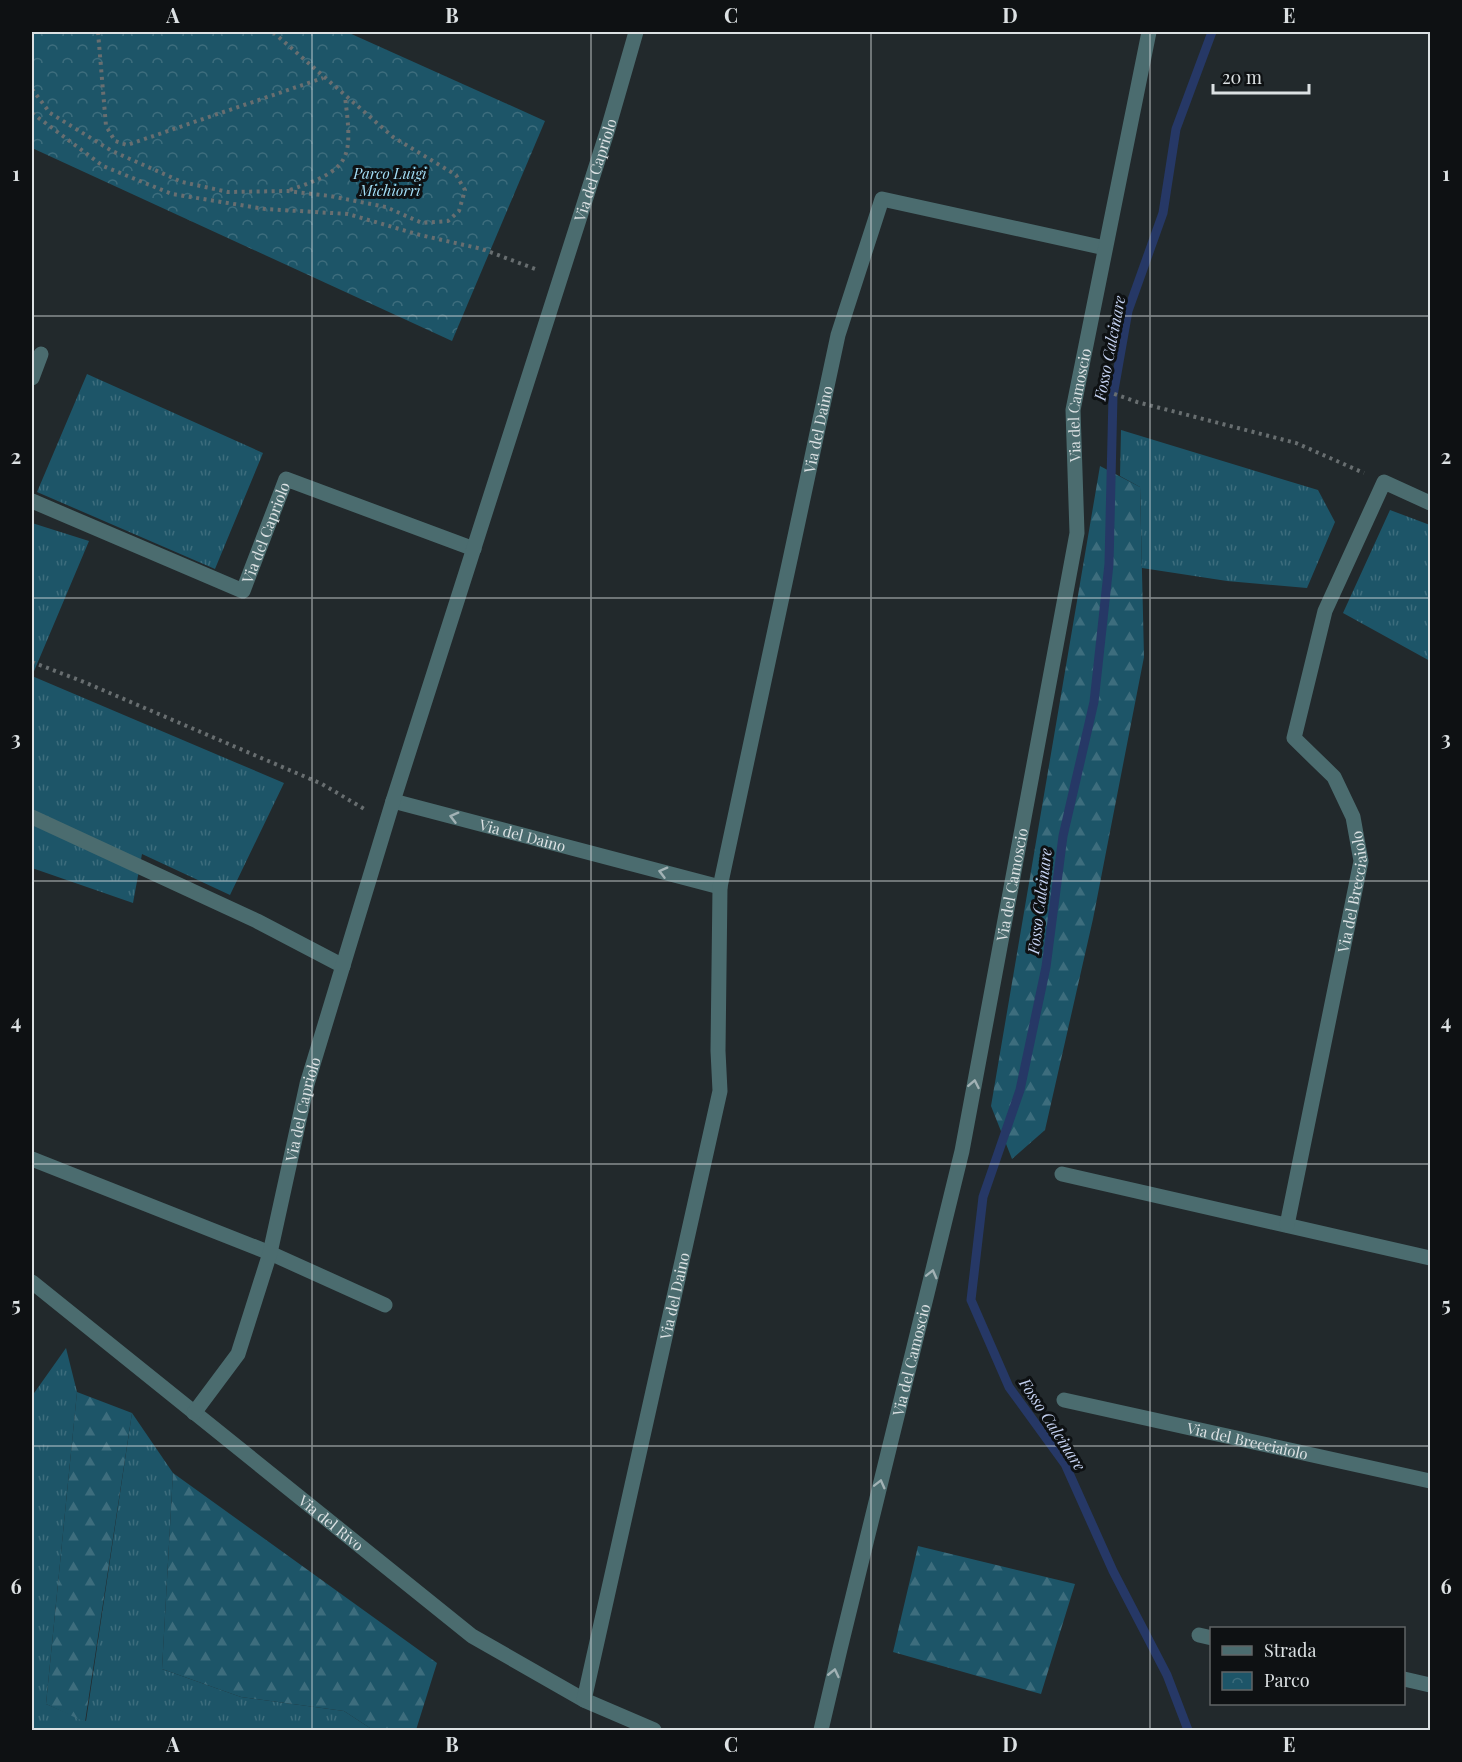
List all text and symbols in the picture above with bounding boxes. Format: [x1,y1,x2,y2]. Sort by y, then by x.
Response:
text: A [165,1,180,28]
text: B [445,1,459,28]
text: C [724,1,738,28]
text: D [1002,1,1018,28]
text: E [1283,1,1295,28]
scale bar [1213,57,1309,95]
text: 20 m [1222,65,1262,89]
street label: Via del Capriolo [569,116,621,225]
text: 1 [12,159,20,186]
text: 1 [1442,159,1450,186]
park label: Parco Luigi Michiorri [352,163,427,200]
water label: Fosso Calcinare [1088,294,1129,403]
street label: Via del Camoscio [1063,346,1095,463]
street label: Via del Daino [799,384,837,476]
text: 2 [11,442,21,469]
text: 2 [1441,442,1451,469]
street label: Via del Capriolo [237,479,294,587]
text: 3 [11,724,21,751]
text: 3 [1441,724,1451,751]
one-way arrow [449,812,460,824]
street label: Via del Daino [476,814,568,856]
street label: Via del Camoscio [991,826,1032,944]
street label: Via del Brecciaiolo [1332,829,1371,955]
water label: Fosso Calcinare [1022,847,1056,956]
one-way arrow [658,867,668,880]
text: 4 [11,1007,21,1034]
text: 4 [1441,1007,1451,1034]
street label: Via del Capriolo [280,1054,325,1164]
one-way arrow [967,1079,980,1089]
street label: Via del Daino [655,1250,694,1342]
one-way arrow [924,1269,937,1279]
text: 5 [11,1290,21,1317]
text: 5 [1441,1290,1451,1317]
street label: Via del Camoscio [887,1302,934,1419]
water label: Fosso Calcinare [1015,1373,1091,1474]
street label: Via del Brecciaiolo [1184,1417,1310,1464]
one-way arrow [873,1479,886,1489]
street label: Via del Rivo [294,1490,368,1555]
text: 6 [10,1572,22,1599]
text: 6 [1440,1572,1452,1599]
legend [1210,1627,1405,1705]
text: Strada [1264,1638,1317,1662]
text: Parco [1264,1668,1310,1692]
one-way arrow [827,1669,840,1679]
text: A [165,1730,180,1757]
text: B [445,1730,459,1757]
text: C [724,1730,738,1757]
text: D [1002,1730,1018,1757]
text: E [1283,1730,1295,1757]

